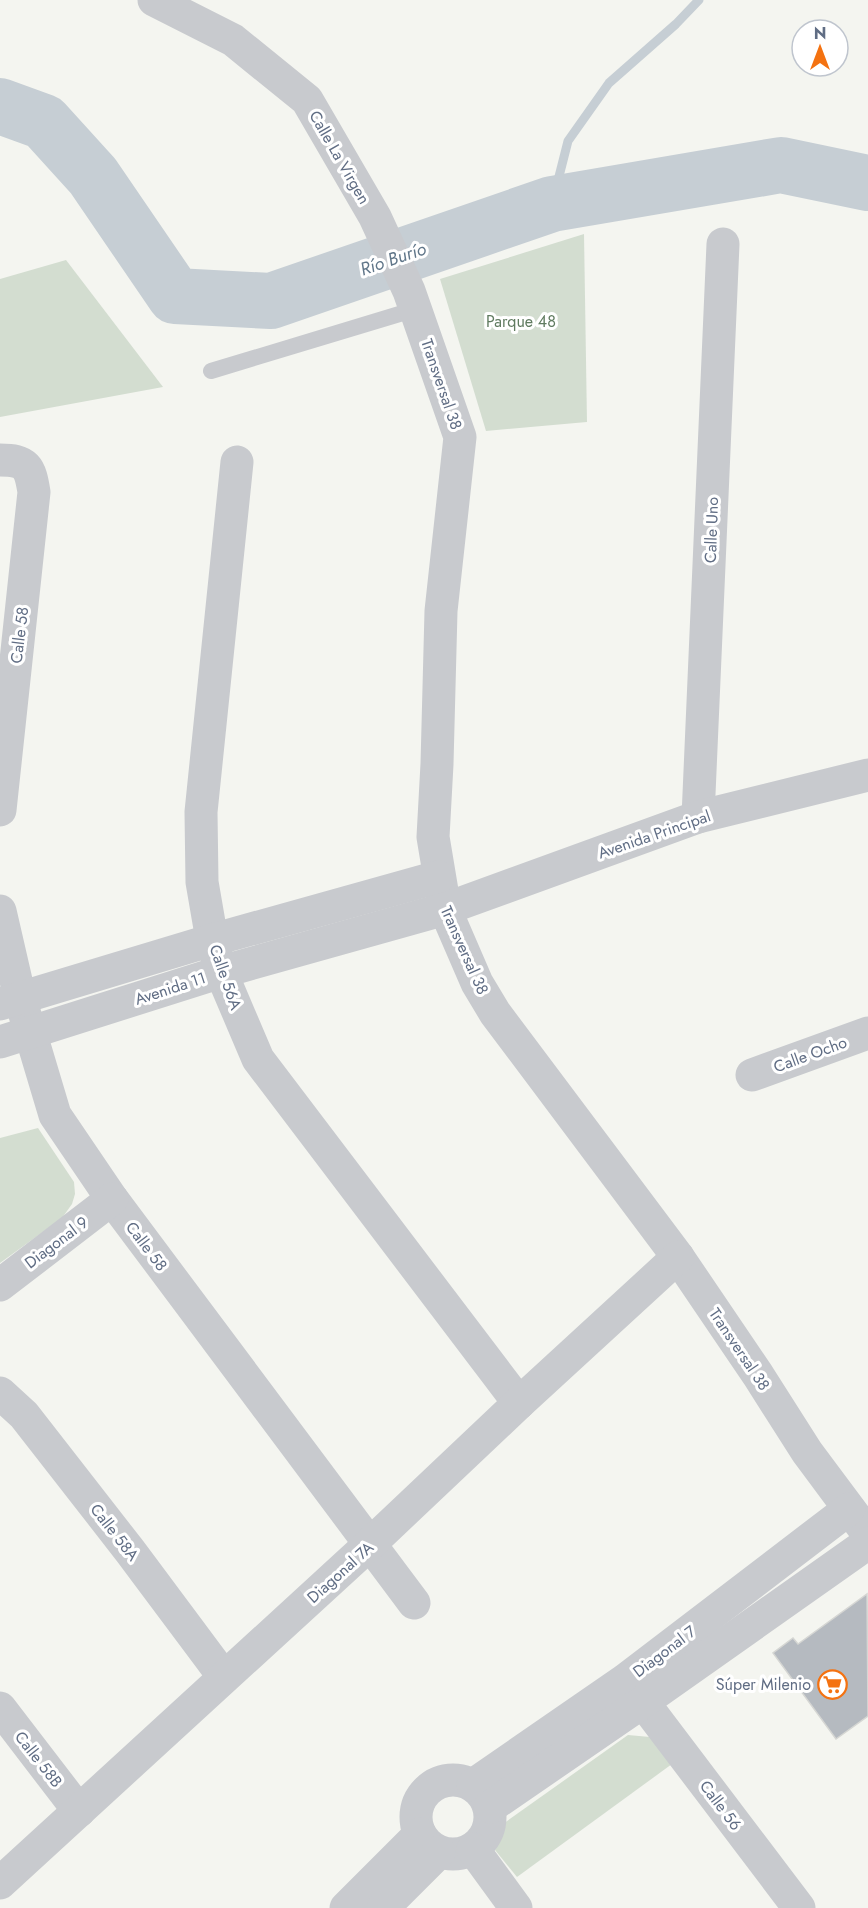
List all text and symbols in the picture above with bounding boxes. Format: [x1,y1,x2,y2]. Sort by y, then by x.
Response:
north arrow [790,18,850,78]
text: N [814,22,826,45]
street label: Calle La Virgen [303,106,376,208]
water label: Río Burío [356,235,430,282]
park label: Parque 48 [486,310,556,333]
street label: Transversal 38 [415,336,468,433]
street label: Calle Uno [699,496,724,564]
street label: Calle 58 [5,605,34,665]
street label: Avenida Principal [595,804,714,865]
street label: Transversal 38 [435,902,494,998]
street label: Calle 56A [204,941,248,1013]
street label: Avenida 11 [132,966,209,1011]
street label: Calle Ocho [770,1030,850,1078]
street label: Diagonal 9 [20,1211,93,1274]
street label: Calle 58 [120,1217,173,1276]
street label: Transversal 38 [704,1304,776,1395]
street label: Calle 58A [85,1499,145,1566]
street label: Diagonal 7A [302,1536,379,1609]
street label: Diagonal 7 [628,1620,701,1683]
supermarket icon: Súper Milenio [816,1668,848,1700]
place label: Súper Milenio [716,1673,811,1696]
street label: Calle 58B [9,1726,68,1792]
street label: Calle 56 [694,1776,747,1835]

